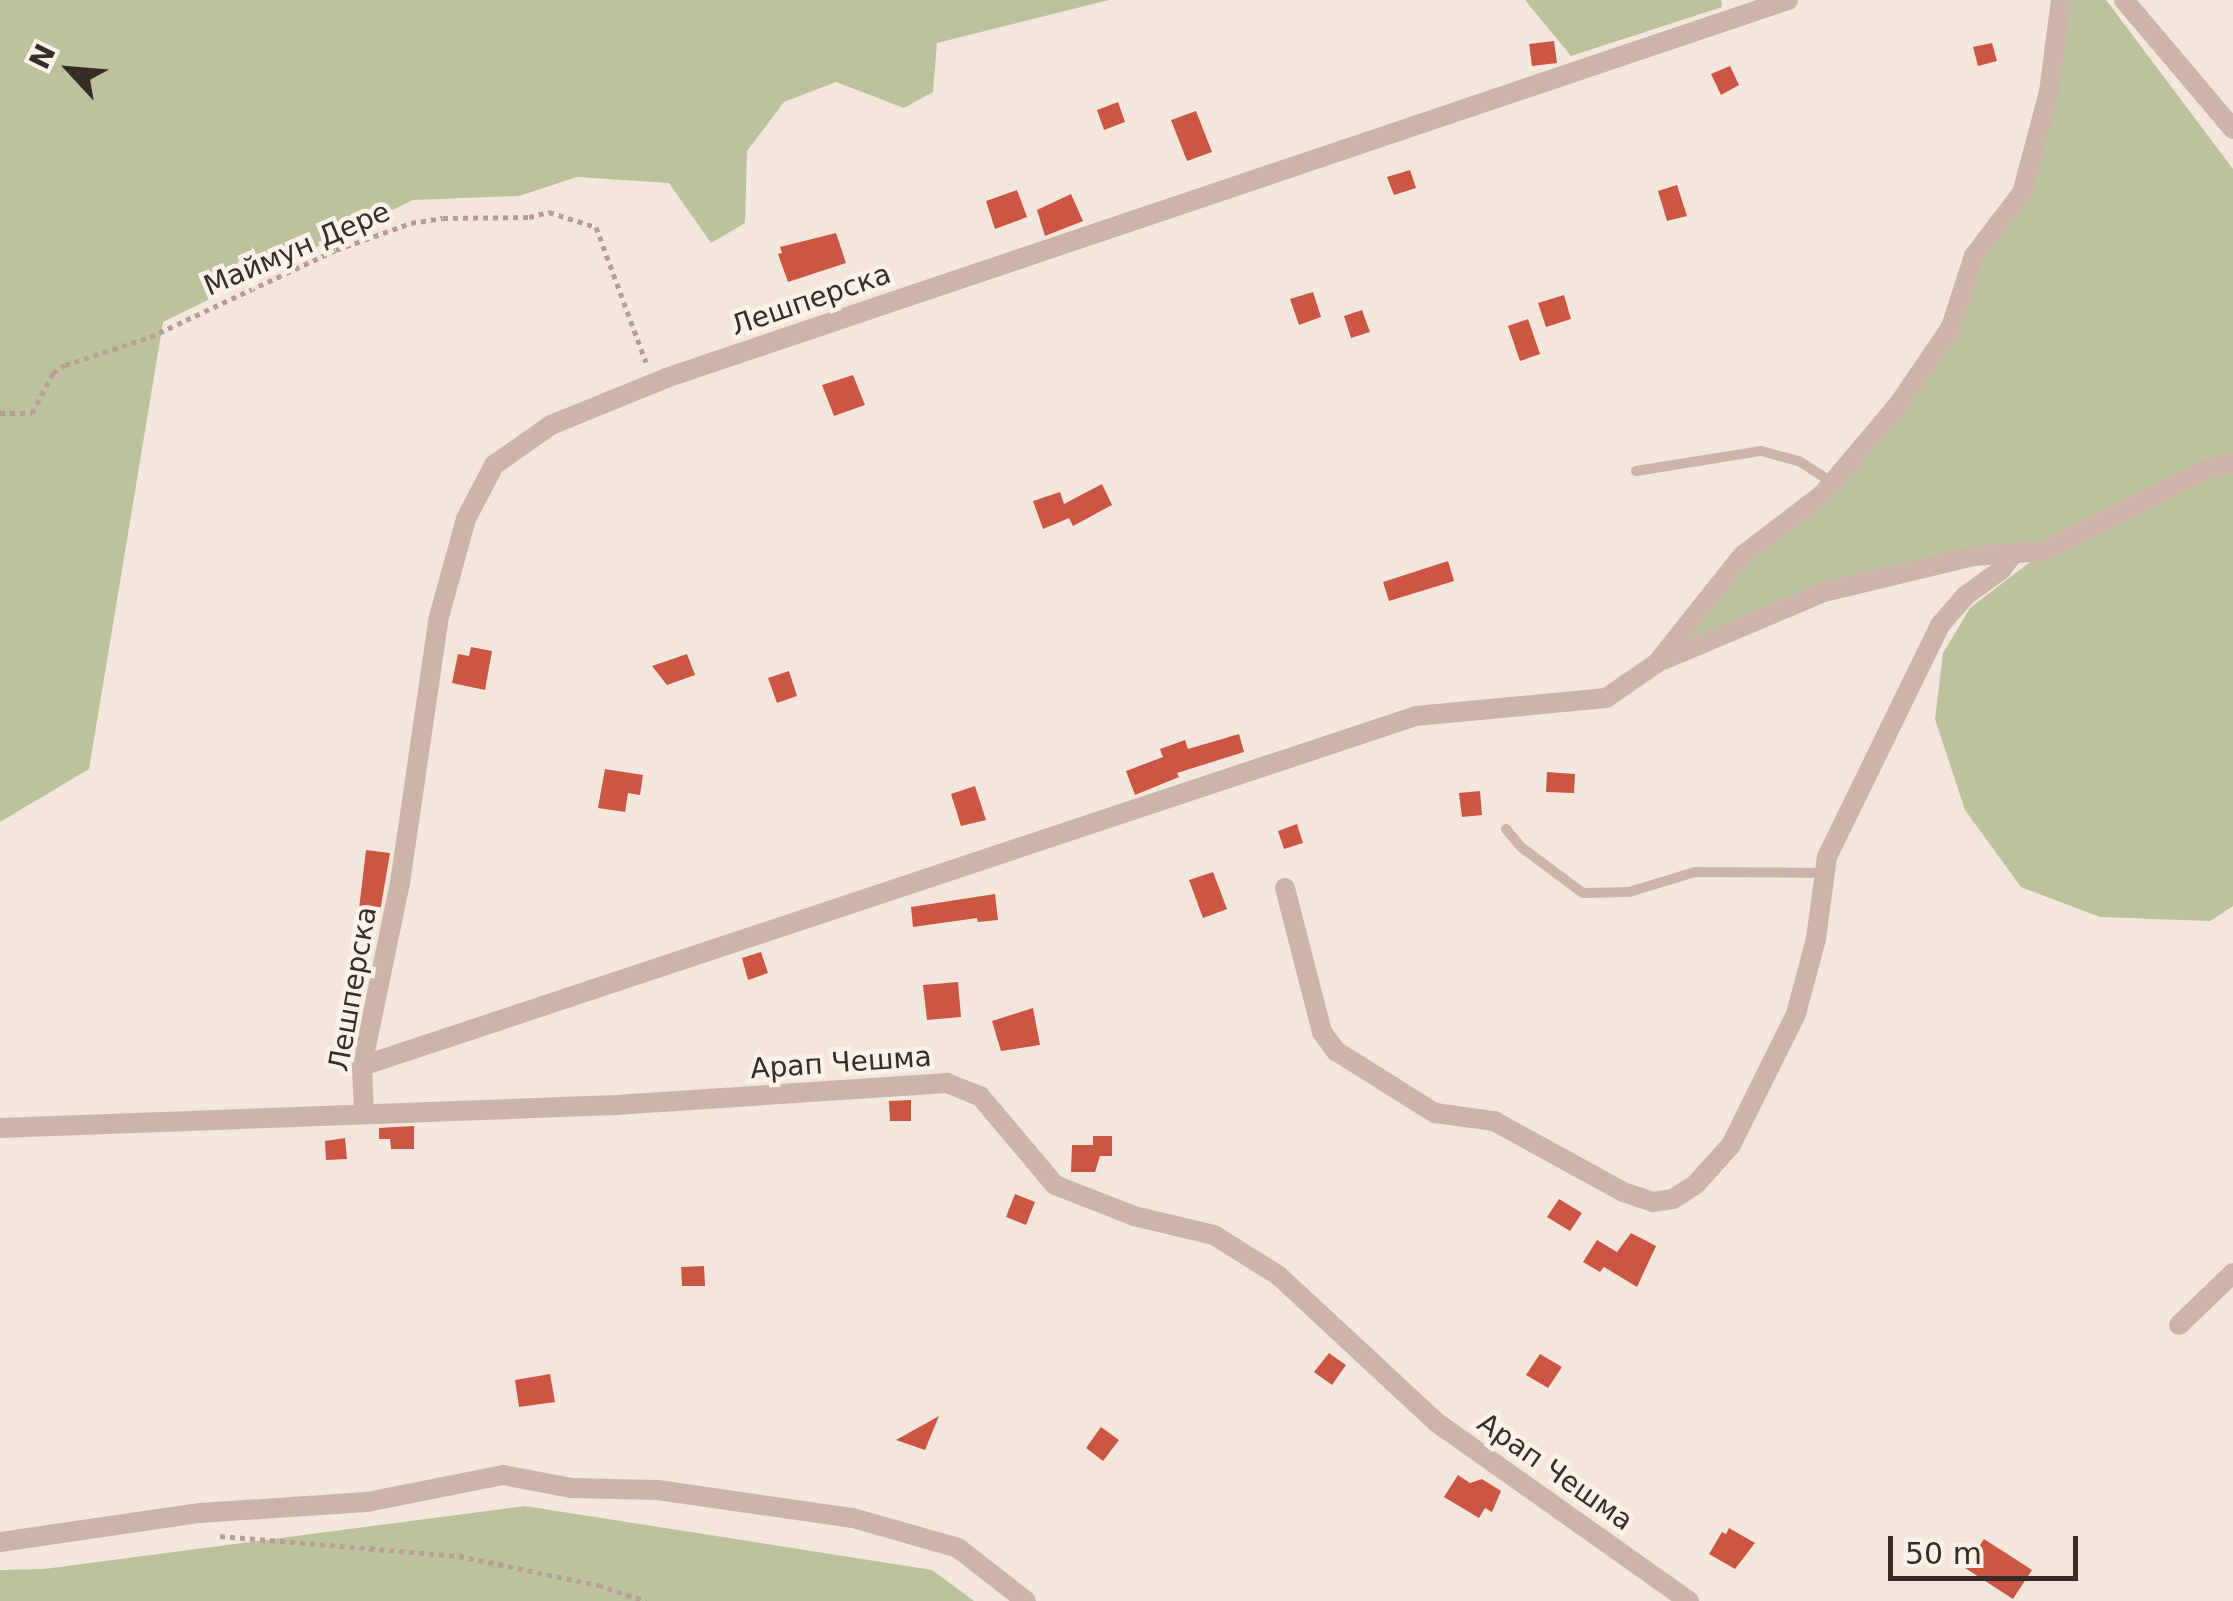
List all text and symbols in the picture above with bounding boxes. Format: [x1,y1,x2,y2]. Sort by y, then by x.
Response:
north arrow [20,20,120,120]
text: N [23,39,63,74]
street label: Маймун Дере [199,195,395,303]
street label: Лешперска [727,257,895,343]
street label: Лешперска [322,904,384,1074]
street label: Арап Чешма [749,1040,933,1086]
street label: Арап Чешма [1471,1406,1639,1538]
scale bar [1893,1516,2083,1578]
text: 50 m [1905,1536,1982,1571]

